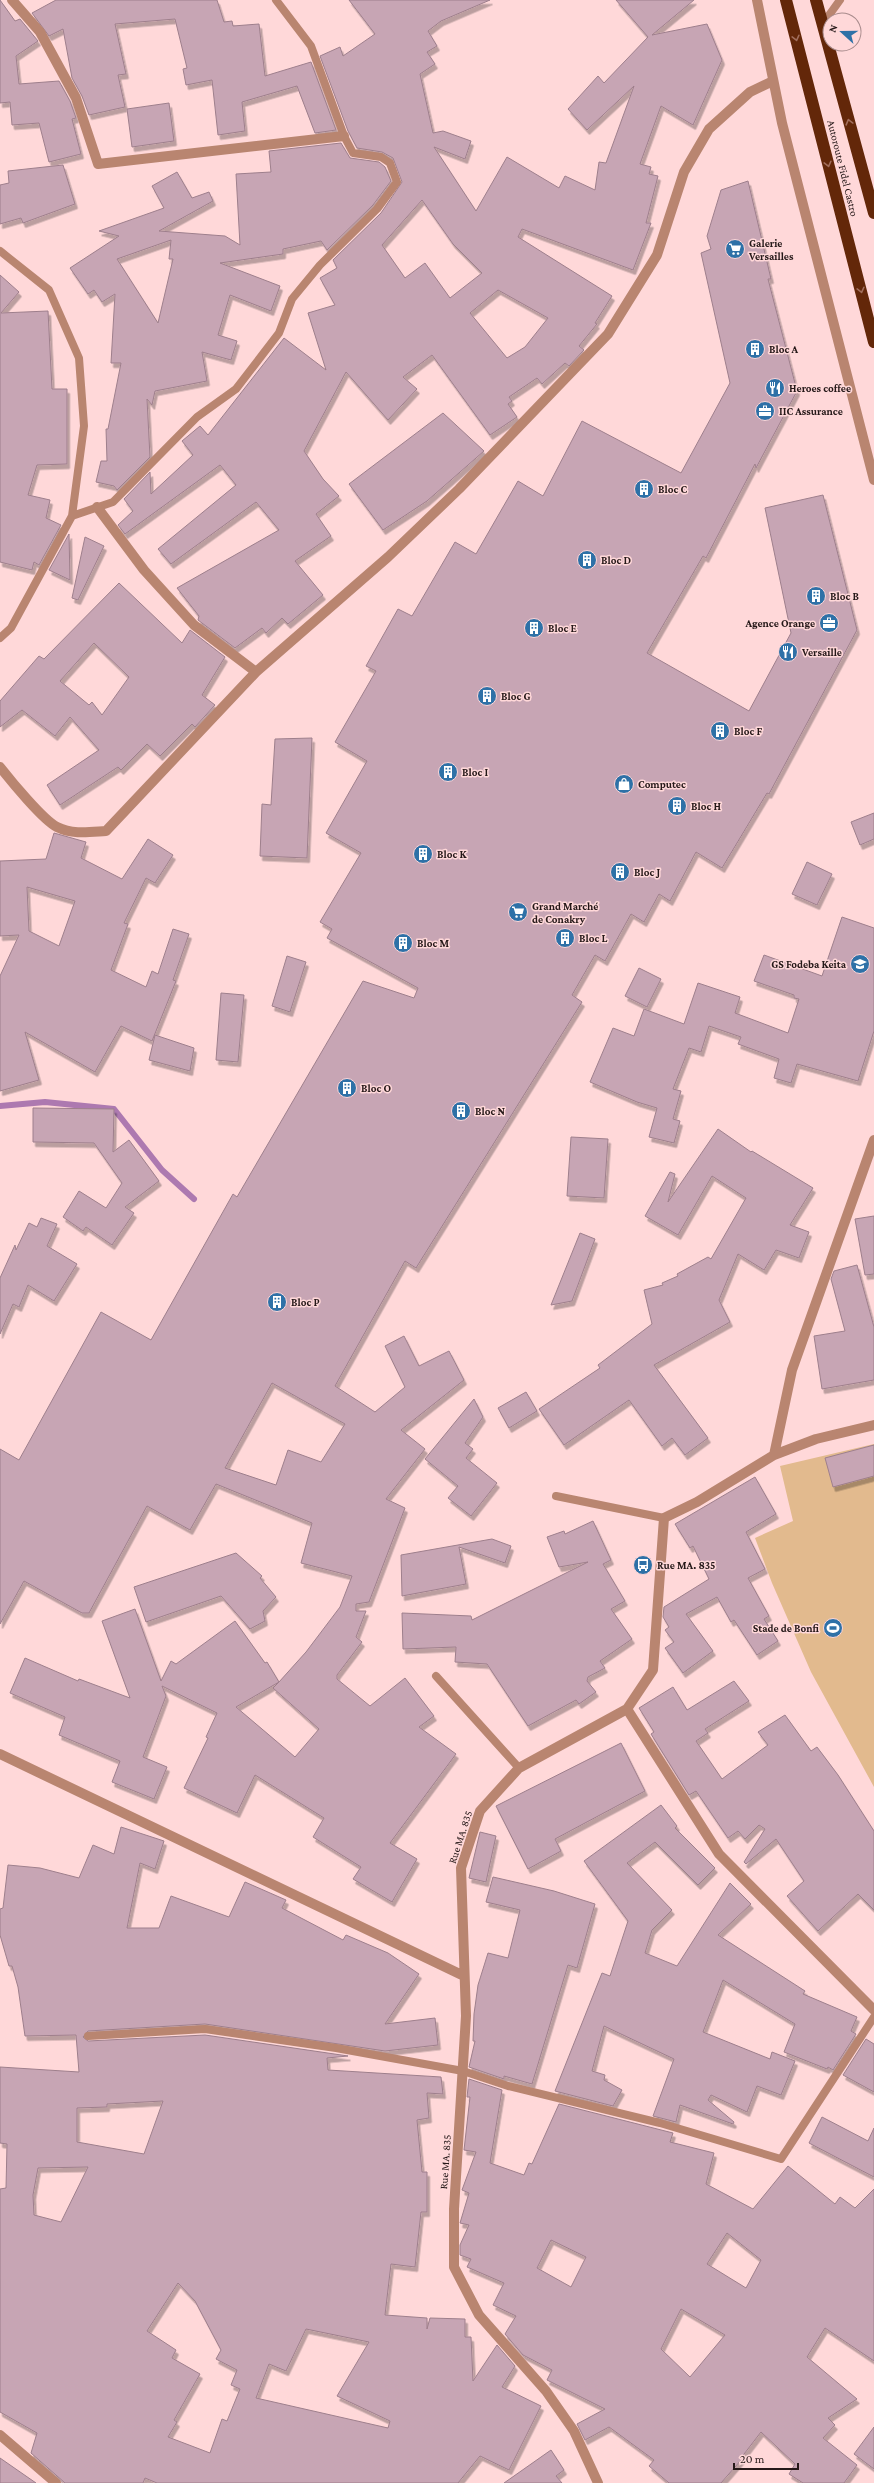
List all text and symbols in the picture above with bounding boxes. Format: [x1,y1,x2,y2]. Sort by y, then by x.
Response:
north arrow [822,12,862,52]
text: N [826,22,840,34]
one-way arrow [791,34,800,41]
one-way arrow [845,118,853,125]
street label: Autoroute Fidel Castro [825,119,861,218]
one-way arrow [823,160,832,167]
place label: Galerie Versailles [748,237,794,262]
supermarket icon: Galerie Versailles [724,238,746,260]
one-way arrow [856,286,864,293]
building icon: Bloc A [744,338,766,360]
place label: Bloc A [769,343,798,355]
restaurant icon: Heroes coffee [764,377,786,399]
place label: Heroes coffee [789,382,851,394]
office icon: IIC Assurance [754,400,776,422]
place label: IIC Assurance [779,405,843,417]
building icon: Bloc C [633,478,655,500]
place label: Bloc C [658,483,687,495]
building icon: Bloc D [576,549,598,571]
place label: Bloc D [601,554,631,566]
building icon: Bloc B [805,585,827,607]
place label: Bloc B [830,590,859,602]
office icon: Agence Orange [818,612,840,634]
building icon: Bloc E [523,617,545,639]
place label: Agence Orange [744,617,815,629]
place label: Bloc E [548,622,577,634]
restaurant icon: Versaille [777,641,799,663]
place label: Versaille [801,646,842,658]
building icon: Bloc G [476,685,498,707]
place label: Bloc G [501,690,531,702]
building icon: Bloc F [709,720,731,742]
place label: Bloc F [734,725,762,737]
building icon: Bloc I [437,761,459,783]
place label: Bloc I [462,766,488,778]
shop icon: Computec [613,773,635,795]
place label: Computec [638,778,686,790]
building icon: Bloc H [666,795,688,817]
place label: Bloc H [691,800,721,812]
building icon: Bloc K [412,843,434,865]
place label: Bloc K [437,848,467,860]
building icon: Bloc J [609,861,631,883]
place label: Bloc J [634,866,660,878]
place label: Grand Marché de Conakry [532,900,598,925]
supermarket icon: Grand Marché de Conakry [507,901,529,923]
building icon: Bloc L [554,927,576,949]
building icon: Bloc M [392,932,414,954]
place label: Bloc L [579,932,607,944]
place label: Bloc M [417,937,449,949]
school or university icon: GS Fodeba Keita [849,953,871,975]
place label: GS Fodeba Keita [771,958,847,970]
building icon: Bloc O [336,1077,358,1099]
place label: Bloc O [361,1082,391,1094]
building icon: Bloc N [450,1100,472,1122]
place label: Bloc N [475,1105,505,1117]
building icon: Bloc P [266,1291,288,1313]
place label: Bloc P [291,1296,320,1308]
bus stop icon: Rue MA. 835 [632,1554,654,1576]
place label: Rue MA. 835 [657,1559,716,1571]
sports icon: Stade de Bonfi [822,1617,844,1639]
place label: Stade de Bonfi [753,1622,820,1634]
street label: Rue MA. 835 [446,1809,474,1865]
street label: Rue MA. 835 [437,2134,453,2190]
scale bar [734,2445,798,2471]
text: 20 m [740,2452,765,2466]

